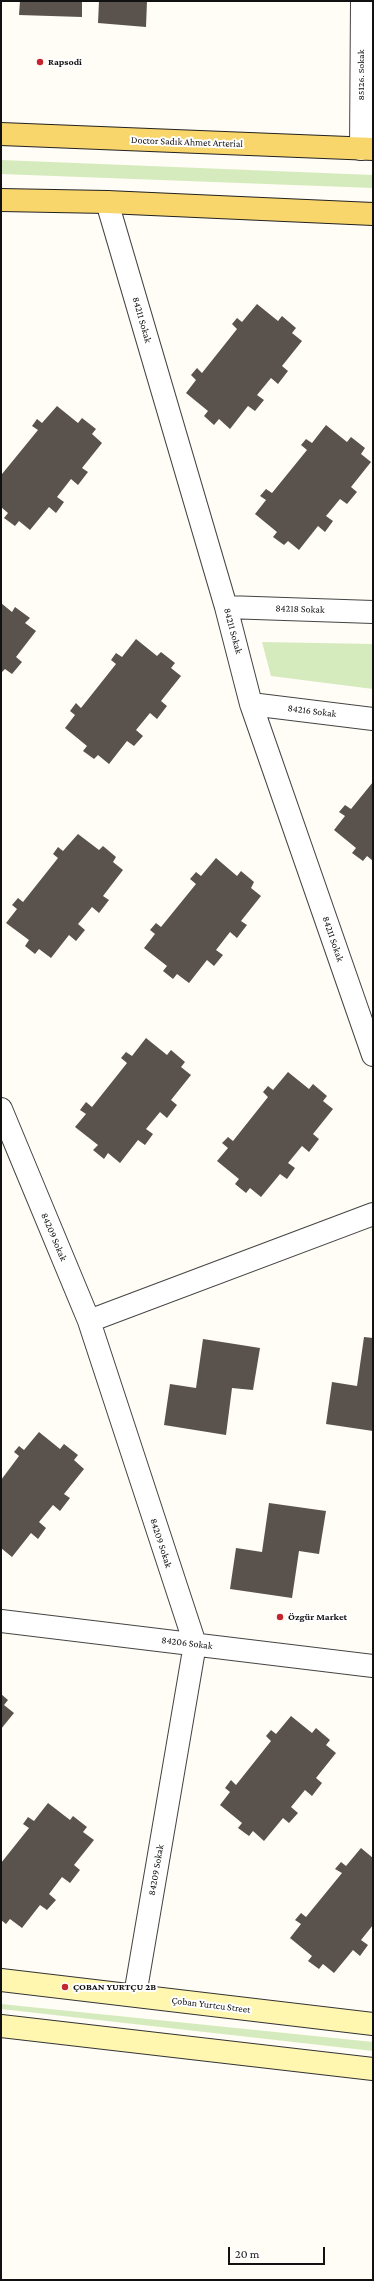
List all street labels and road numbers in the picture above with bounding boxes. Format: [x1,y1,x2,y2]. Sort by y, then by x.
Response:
street label: 85126. Sokak [355,50,367,100]
street label: Doctor Sadık Ahmet Arterial [131,134,243,150]
street label: 84211 Sokak [130,296,154,344]
street label: 84218 Sokak [275,602,325,616]
street label: 84211 Sokak [221,607,245,655]
street label: 84216 Sokak [287,702,337,720]
street label: 84211 Sokak [320,915,346,963]
street label: 84209 Sokak [38,1211,70,1263]
street label: 84209 Sokak [147,1517,175,1569]
street label: 84206 Sokak [161,1634,213,1652]
street label: 84209 Sokak [146,1844,166,1896]
street label: Çoban Yurtcu Street [171,1994,251,2016]

